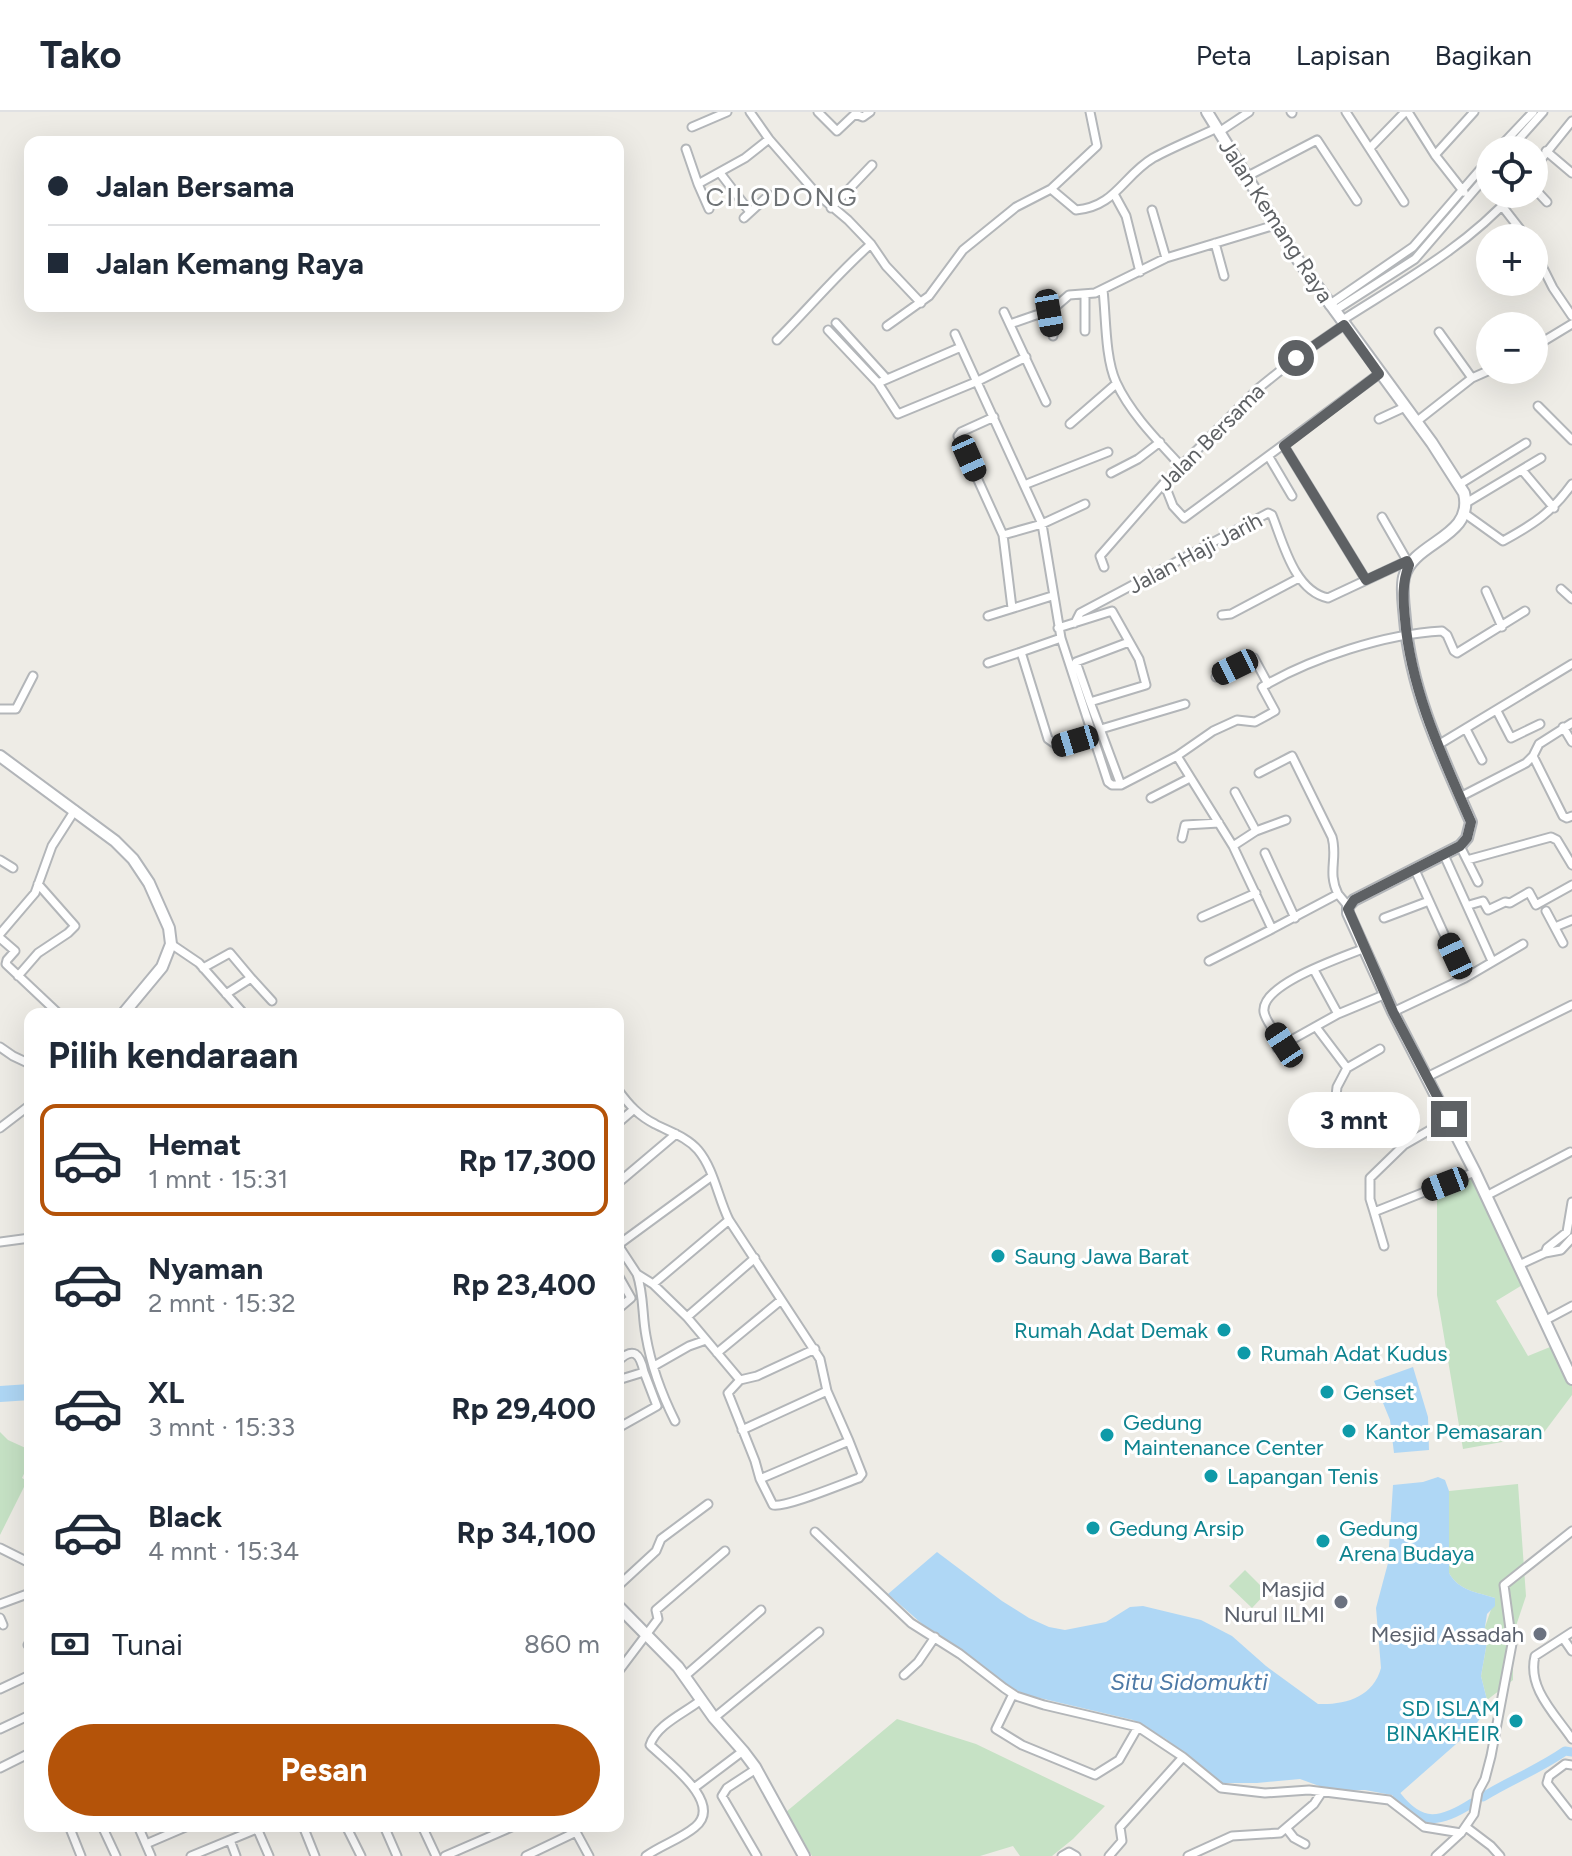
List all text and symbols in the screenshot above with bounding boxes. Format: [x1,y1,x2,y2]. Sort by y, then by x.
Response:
text: Tako [40,32,121,78]
text: Peta [1196,38,1252,72]
text: Lapisan [1296,38,1390,72]
text: Bagikan [1434,38,1532,72]
street label: Jalan Kemang Raya [1213,134,1339,308]
map controls [1476,136,1548,384]
button: locate [1476,136,1548,208]
text: Jalan Bersama [96,168,295,205]
district label: CILODONG [706,181,858,213]
button: + [1476,224,1548,296]
text: Jalan Kemang Raya [96,245,364,282]
car [1033,287,1065,339]
button: − [1476,312,1548,384]
route start [1278,340,1314,376]
street label: Jalan Bersama [1152,378,1270,496]
car [948,431,990,485]
street label: Jalan Haji Jarih [1123,506,1267,600]
car [1208,646,1262,688]
car [1049,723,1101,759]
car [1434,929,1476,983]
car [1261,1018,1307,1072]
text: Pilih kendaraan [48,1034,298,1077]
callout: 3 mnt [1289,1091,1421,1147]
route end [1431,1101,1467,1137]
text: 3 mnt [1320,1104,1388,1136]
icon: car [52,1124,124,1196]
text: Hemat [148,1126,241,1163]
text: Rp 17,300 [459,1142,596,1179]
text: 1 mnt · 15:31 [148,1163,288,1195]
car [1418,1164,1472,1204]
place label: Saung Jawa Barat [1014,1243,1189,1270]
marker: Saung Jawa Barat [989,1247,1007,1265]
icon: car [52,1248,124,1320]
text: Nyaman [148,1250,263,1287]
text: Rp 23,400 [452,1266,596,1303]
text: 2 mnt · 15:32 [148,1287,296,1319]
place label: Rumah Adat Demak [1014,1317,1208,1344]
marker: Rumah Adat Demak [1215,1321,1233,1339]
place label: Rumah Adat Kudus [1260,1340,1447,1367]
marker: Rumah Adat Kudus [1235,1344,1253,1362]
icon: car [52,1372,124,1444]
text: XL [148,1374,184,1411]
place label: Genset [1343,1379,1415,1406]
marker: Genset [1318,1383,1336,1401]
text: Rp 29,400 [451,1390,596,1427]
place label: Gedung Maintenance Center [1123,1409,1324,1461]
text: 3 mnt · 15:33 [148,1411,295,1443]
place label: Kantor Pemasaran [1365,1418,1543,1445]
marker: Kantor Pemasaran [1340,1422,1358,1440]
marker: Gedung Maintenance Center [1098,1426,1116,1444]
place label: Lapangan Tenis [1227,1463,1378,1490]
marker: Lapangan Tenis [1202,1467,1220,1485]
icon: car [52,1496,124,1568]
text: Black [148,1498,222,1535]
text: Rp 34,100 [457,1514,596,1551]
place label: Gedung Arsip [1109,1515,1244,1542]
place label: Gedung Arena Budaya [1339,1515,1474,1567]
marker: Gedung Arsip [1084,1519,1102,1537]
marker: Gedung Arena Budaya [1314,1532,1332,1550]
text: 4 mnt · 15:34 [148,1535,299,1567]
place label: Masjid Nurul ILMI [1224,1576,1325,1628]
marker: Masjid Nurul ILMI [1332,1593,1350,1611]
place label: Mesjid Assadah [1371,1621,1524,1648]
icon: cash [48,1622,92,1666]
marker: Mesjid Assadah [1531,1625,1549,1643]
text: Tunai [112,1626,183,1663]
text: 860 m [524,1628,600,1660]
water label: Situ Sidomukti [1110,1667,1268,1696]
place label: SD ISLAM BINAKHEIR [1386,1695,1500,1747]
marker: SD ISLAM BINAKHEIR [1507,1712,1525,1730]
button: Pesan [48,1724,600,1816]

